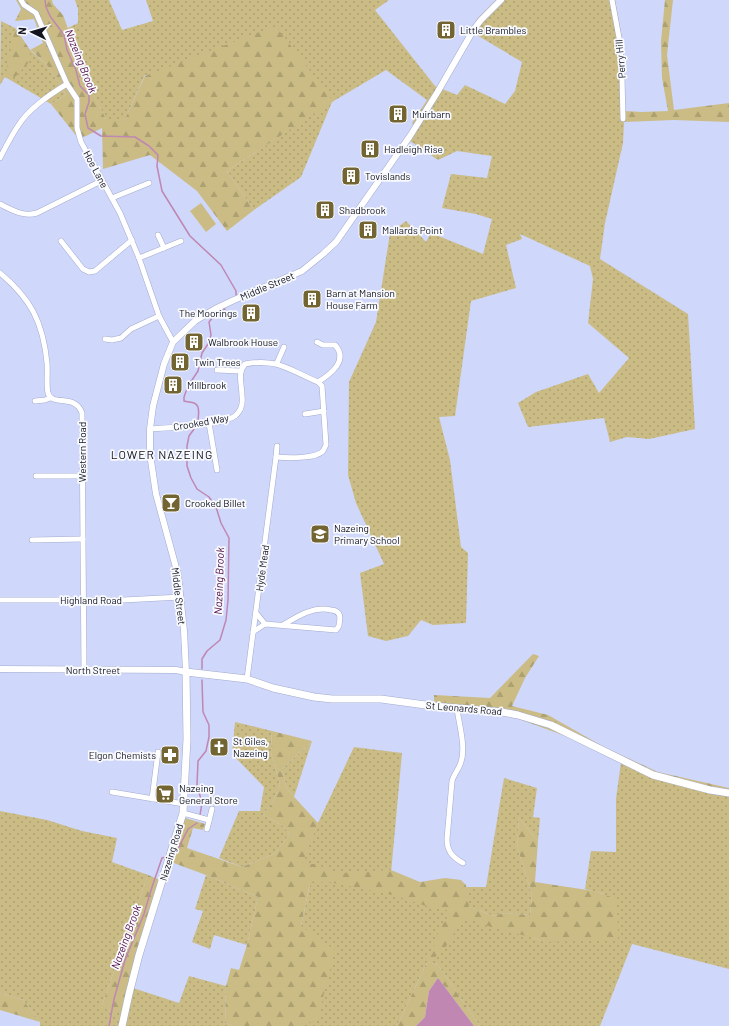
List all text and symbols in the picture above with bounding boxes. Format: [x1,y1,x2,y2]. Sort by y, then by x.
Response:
north arrow [12,12,52,52]
building icon: Little Brambles [435,19,457,41]
place label: Little Brambles [460,24,526,36]
text: N [15,27,28,35]
water label: Nazeing Brook [63,27,100,95]
street label: Perry Hill [612,39,628,79]
building icon: Muirbarn [387,103,409,125]
place label: Muirbarn [412,108,450,120]
building icon: Hadleigh Rise [359,138,381,160]
place label: Hadleigh Rise [384,143,443,155]
street label: Hoe Lane [81,148,111,190]
building icon: Tovislands [340,165,362,187]
place label: Tovislands [365,170,411,182]
building icon: Shadbrook [314,199,336,221]
place label: Shadbrook [339,204,386,216]
building icon: Mallards Point [357,219,379,241]
place label: Mallards Point [382,224,443,236]
street label: Middle Street [238,269,296,303]
place label: Barn at Mansion House Farm [326,287,395,311]
building icon: Barn at Mansion House Farm [301,288,323,310]
building icon: The Moorings [240,302,262,324]
place label: The Moorings [179,307,237,319]
building icon: Walbrook House [183,331,205,353]
place label: Walbrook House [208,336,278,348]
building icon: Twin Trees [169,351,191,373]
place label: Twin Trees [194,356,241,368]
building icon: Millbrook [162,374,184,396]
place label: Millbrook [187,379,226,391]
street label: Crooked Way [172,411,230,433]
street label: Western Road [76,422,88,482]
district label: LOWER NAZEING [111,447,213,461]
bar icon: Crooked Billet [160,492,182,514]
place label: Crooked Billet [185,497,246,509]
place label: Nazeing Primary School [334,522,400,546]
school or university icon: Nazeing Primary School [309,523,331,545]
street label: Hyde Mead [253,544,271,592]
water label: Nazeing Brook [211,546,226,615]
street label: Middle Street [170,567,189,626]
street label: Highland Road [60,594,122,606]
street label: North Street [66,664,121,676]
street label: St Leonards Road [425,699,503,717]
place label: St Giles, Nazeing [233,735,268,759]
church icon: St Giles, Nazeing [208,736,230,758]
pharmacy icon: Elgon Chemists [159,744,181,766]
place label: Elgon Chemists [89,749,156,761]
place label: Nazeing General Store [179,782,238,806]
supermarket icon: Nazeing General Store [154,783,176,805]
street label: Nazeing Road [157,822,185,882]
water label: Nazeing Brook [108,902,143,971]

